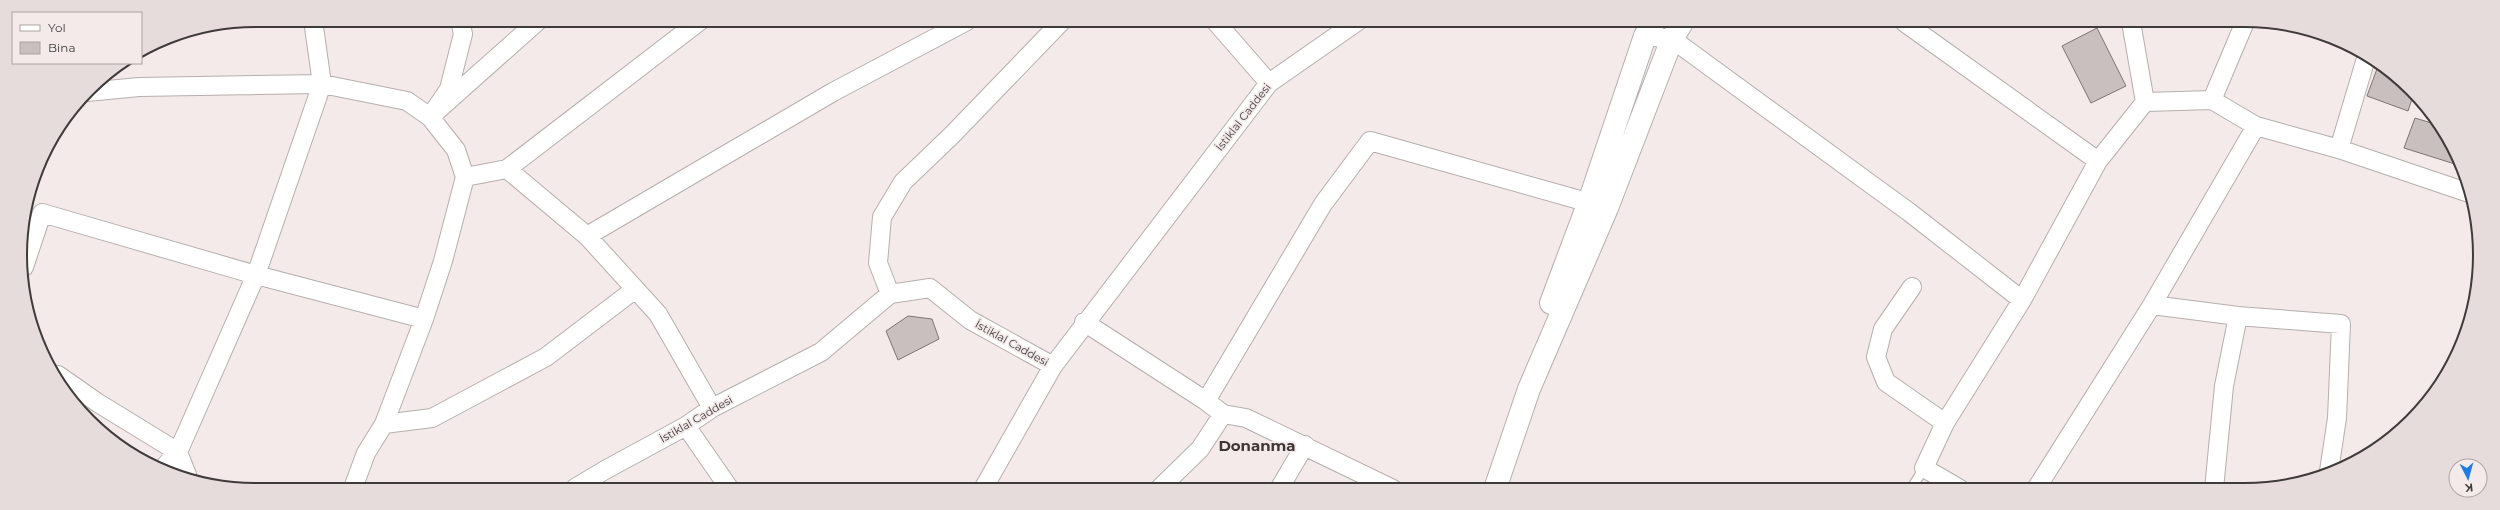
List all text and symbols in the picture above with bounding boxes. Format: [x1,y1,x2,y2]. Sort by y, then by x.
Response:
legend [12,12,142,64]
text: Yol [48,20,66,35]
text: Bina [48,40,75,55]
street label: İstiklal Caddesi [1212,80,1274,154]
street label: İstiklal Caddesi [973,317,1051,369]
street label: İstiklal Caddesi [657,392,735,446]
district label: Donanma [1218,436,1296,455]
north arrow [2448,458,2488,498]
text: K [2463,481,2474,495]

